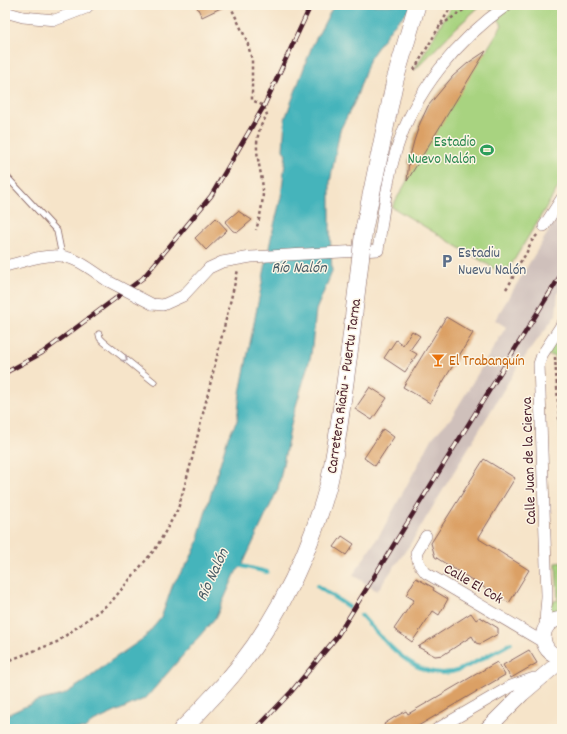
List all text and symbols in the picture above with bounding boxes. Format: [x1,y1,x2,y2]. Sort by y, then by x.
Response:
place label: Estadio Nuevo Nalón [408,132,476,171]
sports icon: Estadio Nuevo Nalón [479,142,495,158]
place label: Estadiu Nuevu Nalón [458,243,526,282]
parking icon: Estadiu Nuevu Nalón [439,253,455,269]
water label: Río Nalón [271,257,327,280]
street label: Carretera Riañu - Puertu Tarna [322,297,368,475]
place label: El Trabanquín [449,351,525,373]
bar icon: El Trabanquín [430,352,446,368]
one-way arrow [121,354,128,361]
street label: Calle Juan de la Cierva [517,396,543,525]
water label: Río Nalón [191,545,236,605]
street label: Calle El Cok [439,559,507,611]

